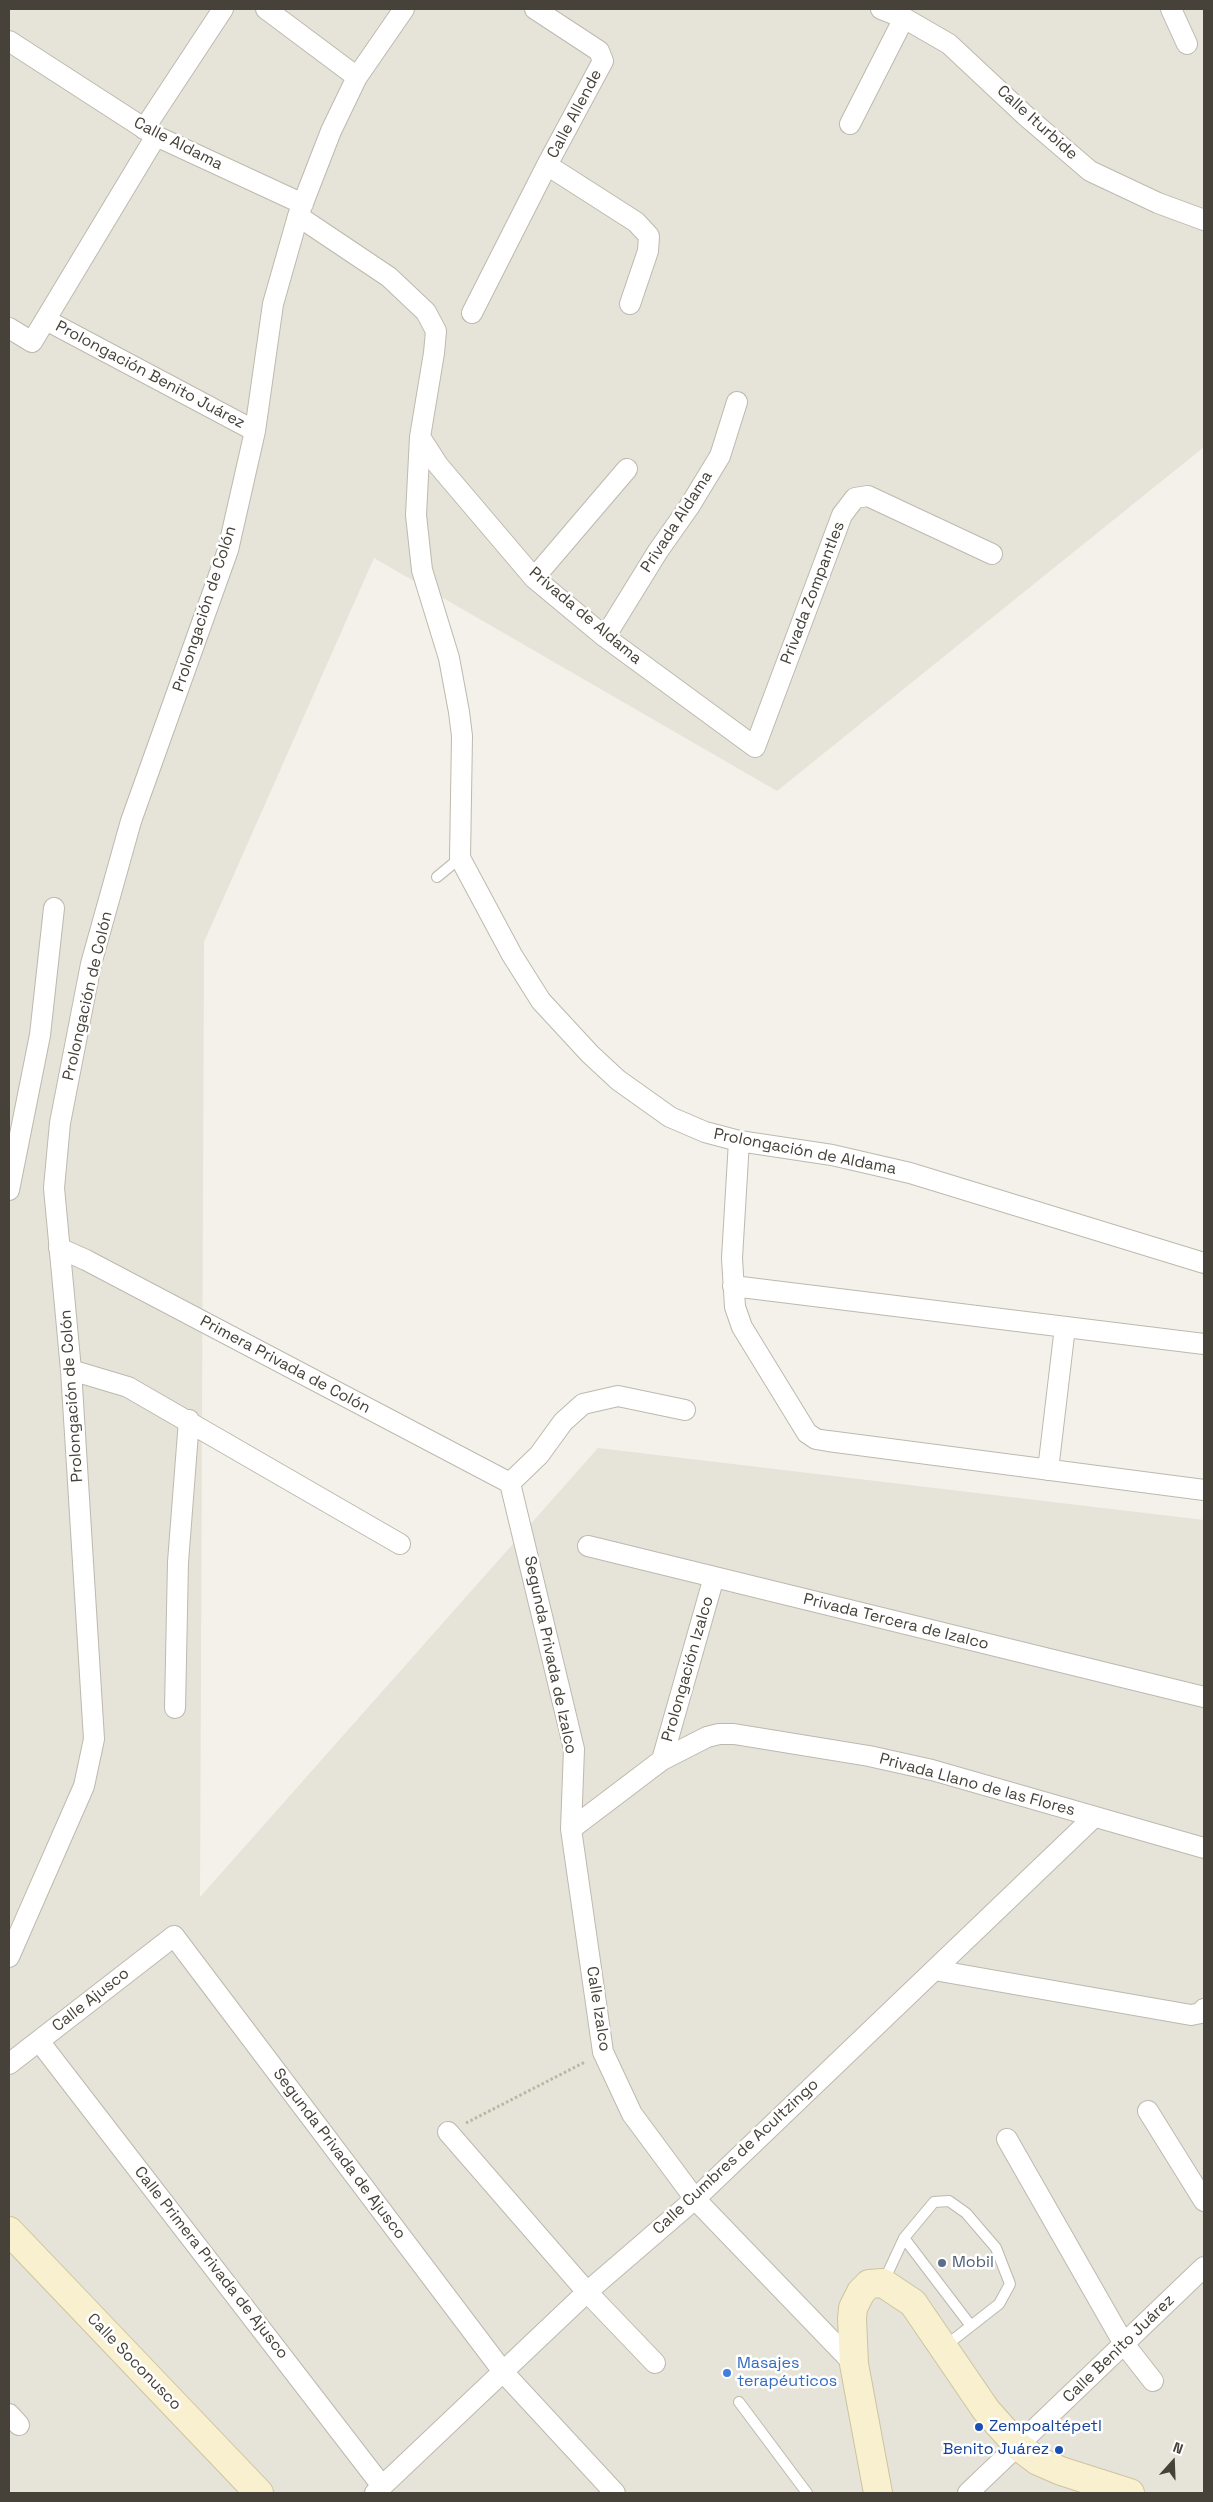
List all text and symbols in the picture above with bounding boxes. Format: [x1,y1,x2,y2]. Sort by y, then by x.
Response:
street label: Calle Allende [544,66,606,162]
street label: Calle Iturbide [993,82,1081,164]
street label: Calle Aldama [130,113,226,175]
street label: Prolongación Benito Juárez [52,317,248,433]
street label: Privada Aldama [637,468,717,576]
street label: Privada Zompantles [777,519,849,667]
street label: Prolongación de Colón [169,524,241,694]
street label: Privada de Aldama [525,563,645,669]
street label: Prolongación de Colón [59,910,117,1082]
street label: Prolongación de Aldama [712,1125,898,1179]
street label: Prolongación de Colón [56,1309,88,1483]
street label: Primera Privada de Colón [197,1312,373,1418]
street label: Segunda Privada de Izalco [520,1554,580,1756]
street label: Privada Tercera de Izalco [801,1590,991,1654]
street label: Prolongación Izalco [658,1594,718,1744]
street label: Privada Llano de las Flores [877,1750,1077,1820]
street label: Calle Ajusco [49,1964,133,2036]
street label: Calle Izalco [582,1965,614,2053]
street label: Segunda Privada de Ajusco [268,2065,410,2243]
street label: Calle Cumbres de Acultzingo [649,2075,823,2239]
street label: Calle Primera Privada de Ajusco [130,2163,292,2363]
place label: Mobil [952,2253,994,2273]
marker: Mobil [936,2257,948,2269]
street label: Calle Benito Juárez [1059,2291,1179,2407]
street label: Calle Soconusco [83,2310,185,2414]
place label: Masajes terapéuticos [737,2354,837,2392]
marker: Masajes terapéuticos [721,2367,733,2379]
place label: Zempoaltépetl [989,2417,1102,2437]
marker: Zempoaltépetl [973,2421,985,2433]
north arrow [1148,2437,1198,2487]
text: N [1171,2438,1186,2458]
place label: Benito Juárez [943,2440,1049,2460]
marker: Benito Juárez [1053,2444,1065,2456]

